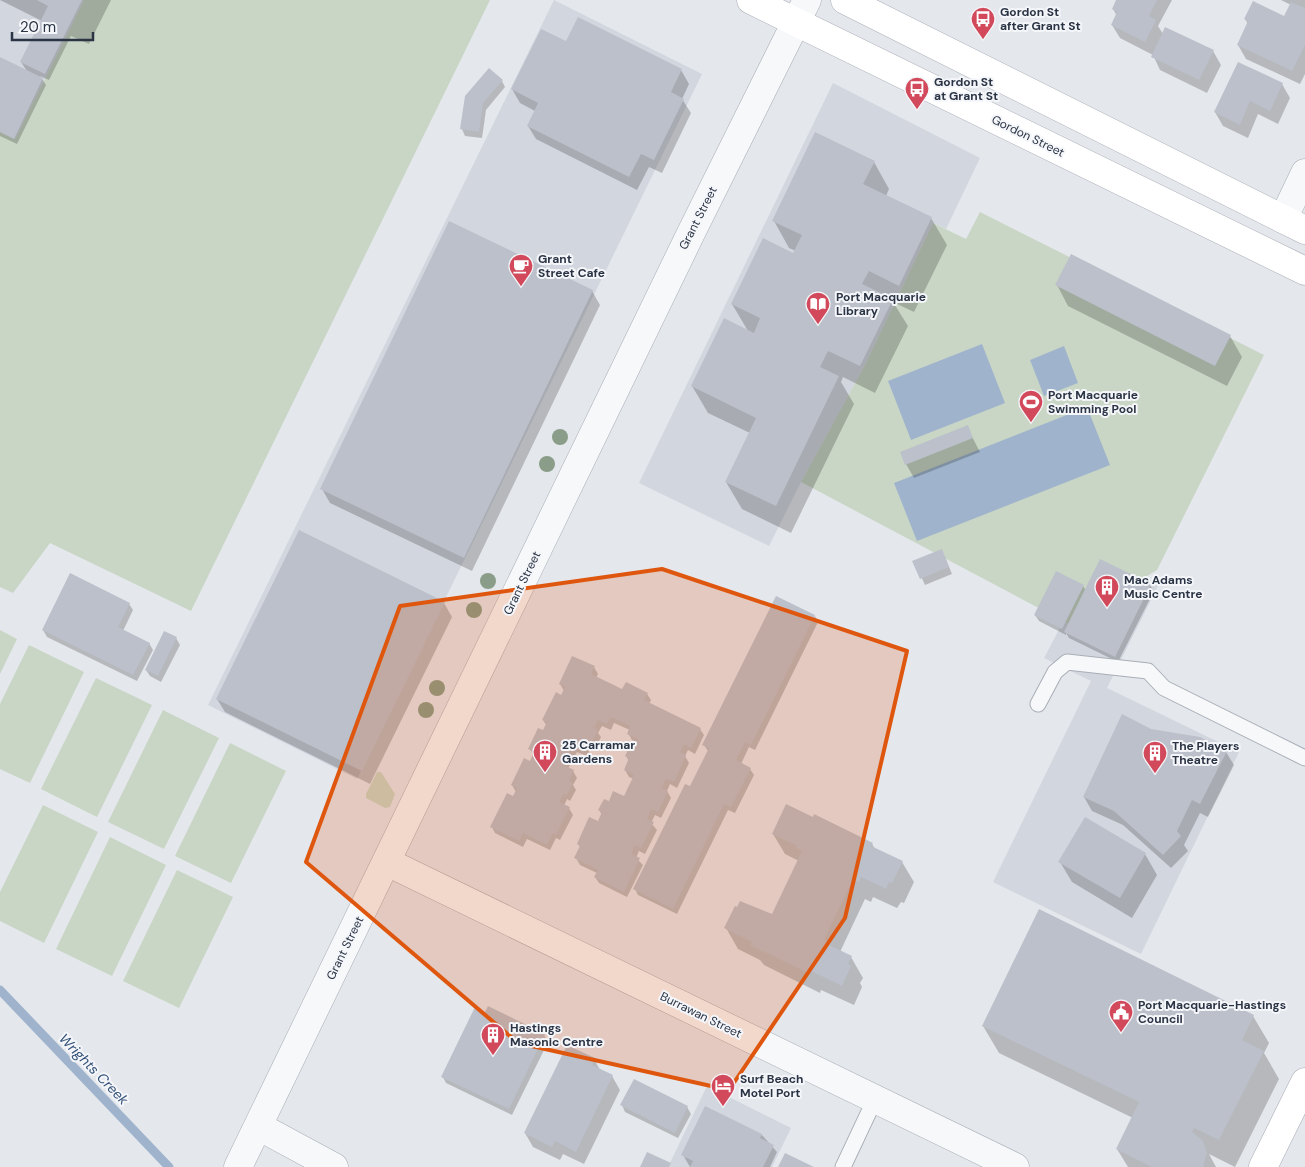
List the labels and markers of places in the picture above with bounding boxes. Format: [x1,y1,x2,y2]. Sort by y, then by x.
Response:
place label: Gordon St after Grant St [1000,4,1081,34]
bus stop icon: Gordon St after Grant St [970,6,996,40]
place label: Gordon St at Grant St [934,74,998,104]
bus stop icon: Gordon St at Grant St [904,76,930,110]
place label: Grant Street Cafe [538,251,605,281]
cafe icon: Grant Street Cafe [508,253,534,287]
place label: Port Macquarie Library [836,289,926,319]
library icon: Port Macquarie Library [805,291,831,325]
place label: Port Macquarie Swimming Pool [1048,387,1138,417]
sports icon: Port Macquarie Swimming Pool [1018,389,1044,423]
place label: Mac Adams Music Centre [1124,572,1203,602]
building icon: Mac Adams Music Centre [1094,574,1120,608]
place label: 25 Carramar Gardens [562,737,635,767]
place label: The Players Theatre [1172,738,1239,768]
building icon: 25 Carramar Gardens [532,739,558,773]
building icon: The Players Theatre [1142,740,1168,774]
place label: Port Macquarie-Hastings Council [1138,997,1286,1027]
public building icon: Port Macquarie-Hastings Council [1108,999,1134,1033]
place label: Hastings Masonic Centre [510,1020,603,1050]
building icon: Hastings Masonic Centre [480,1022,506,1056]
place label: Surf Beach Motel Port [740,1071,803,1101]
hotel icon: Surf Beach Motel Port [710,1073,736,1107]

